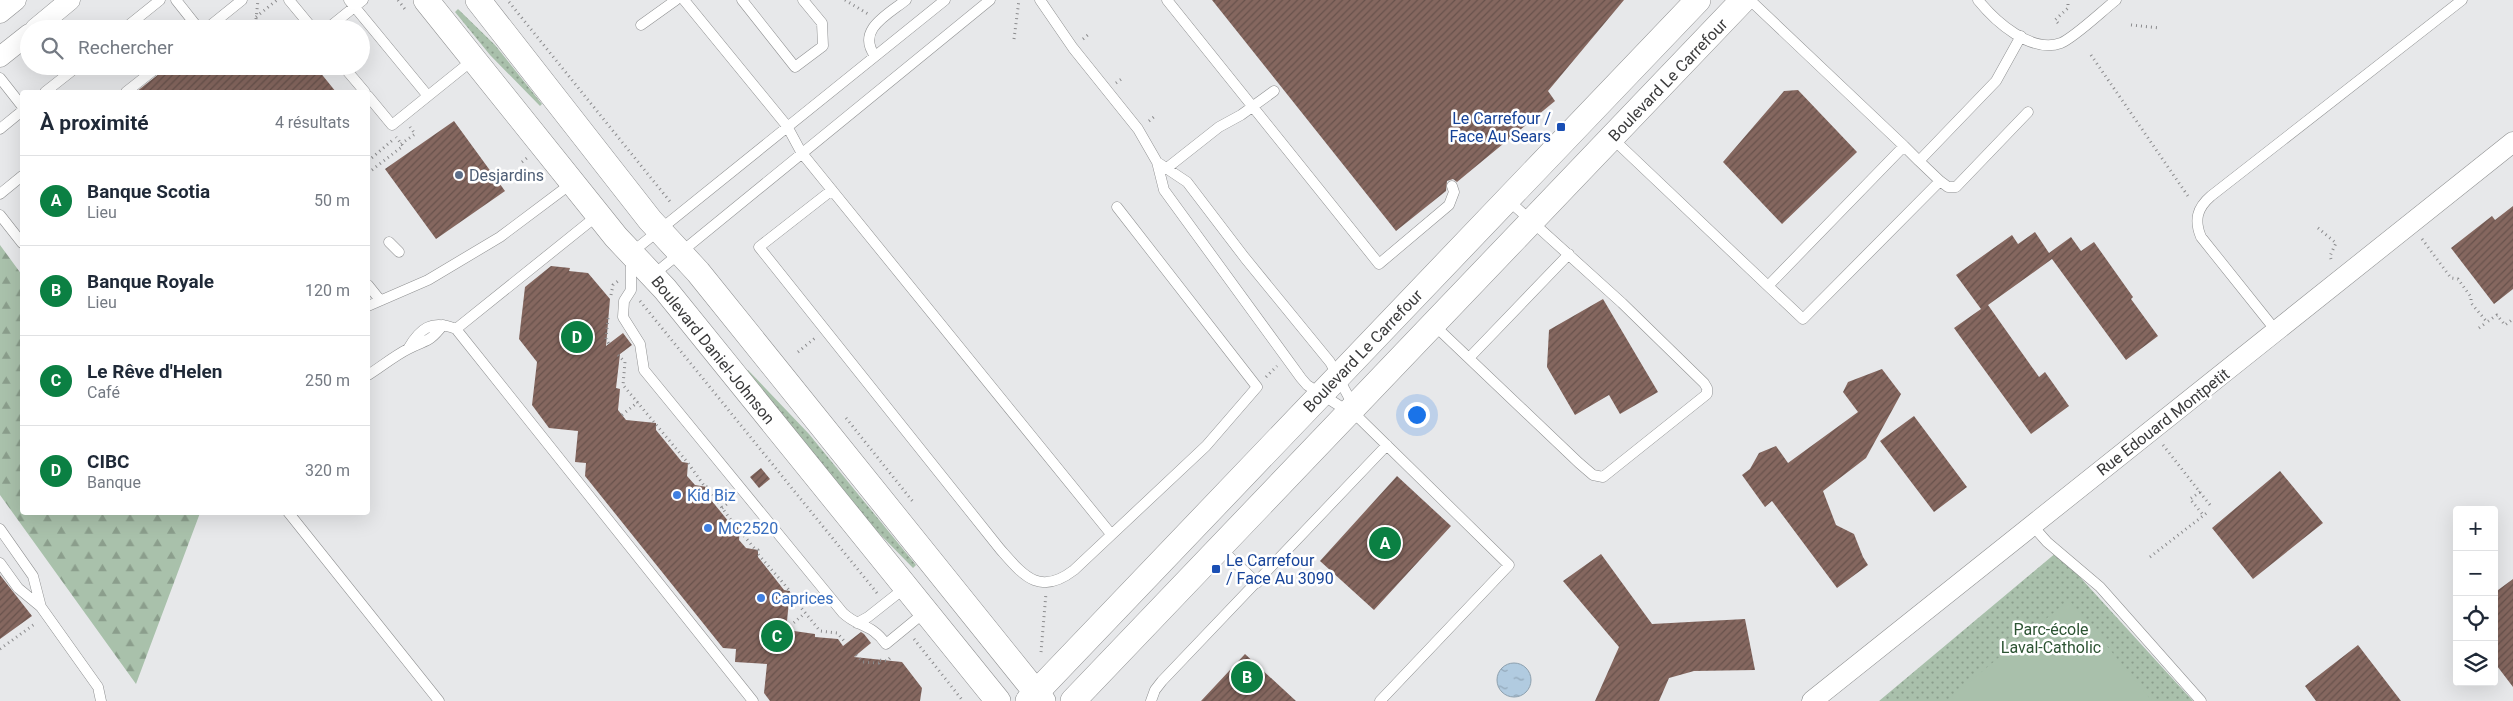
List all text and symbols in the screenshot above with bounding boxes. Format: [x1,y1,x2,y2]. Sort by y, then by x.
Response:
street label: Boulevard Le Carrefour [1605,14,1732,145]
search box [20,20,370,75]
icon: search [38,34,66,62]
text: Rechercher [78,36,173,59]
place label: Le Carrefour / Face Au Sears [1449,109,1551,146]
text: À proximité [40,111,149,135]
text: 4 résultats [275,113,350,132]
marker: Le Carrefour / Face Au Sears [1555,121,1567,133]
place label: Desjardins [469,166,544,185]
marker: Desjardins [453,169,465,181]
text: Banque Scotia [87,180,210,203]
text: A [51,191,61,210]
text: 50 m [314,191,350,210]
text: Lieu [87,203,117,222]
text: Banque Royale [87,270,214,293]
street label: Boulevard Daniel-Johnson [647,272,779,428]
text: B [51,281,61,300]
text: 120 m [305,281,350,300]
street label: Boulevard Le Carrefour [1300,285,1427,416]
text: Lieu [87,293,117,312]
pin: D [561,318,593,356]
text: Le Rêve d'Helen [87,360,222,383]
street label: Rue Edouard Montpetit [2093,364,2233,480]
text: C [51,371,61,390]
text: 250 m [305,371,350,390]
text: Café [87,383,120,402]
your location [1404,402,1430,428]
text: CIBC [87,450,130,473]
text: D [51,461,61,480]
text: 320 m [305,461,350,480]
text: Banque [87,473,141,492]
place label: Kid Biz [687,486,736,505]
marker: Kid Biz [671,489,683,501]
map controls [2453,506,2498,686]
button: + [2453,506,2498,551]
place label: MC2520 [718,519,778,538]
marker: MC2520 [702,522,714,534]
pin: A [1369,524,1401,562]
place label: Le Carrefour / Face Au 3090 [1226,551,1334,588]
button: − [2453,551,2498,596]
marker: Le Carrefour / Face Au 3090 [1210,563,1222,575]
place label: Caprices [771,589,834,608]
marker: Caprices [755,592,767,604]
button: locate [2453,596,2498,641]
pin: C [761,617,793,655]
park label: Parc-école Laval-Catholic [2001,620,2101,657]
button: layers [2453,641,2498,686]
pin: B [1231,658,1263,696]

